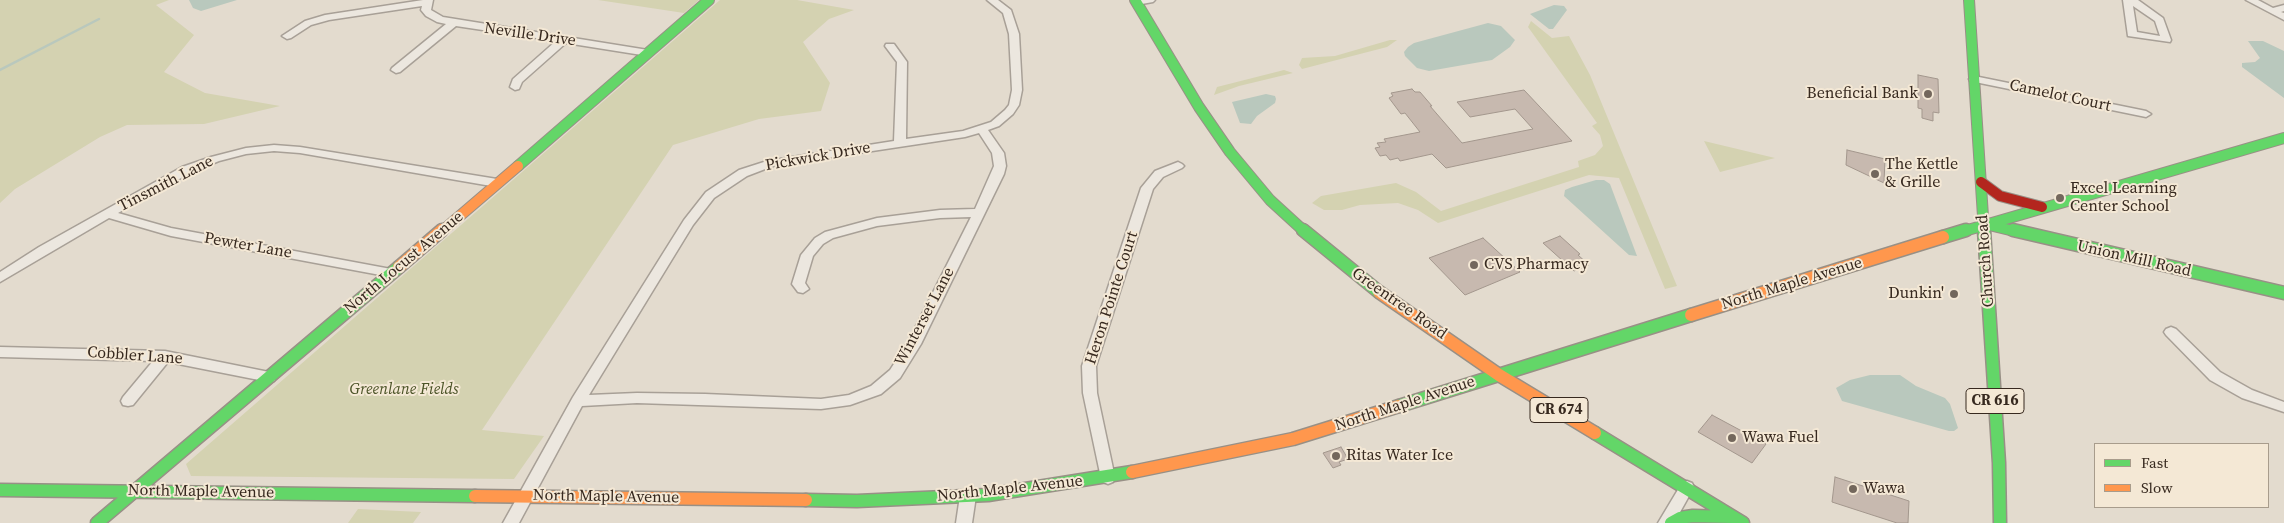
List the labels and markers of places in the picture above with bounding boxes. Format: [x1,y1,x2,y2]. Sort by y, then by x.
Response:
place label: Beneficial Bank [1807,84,1918,104]
marker: Beneficial Bank [1922,88,1934,100]
place label: The Kettle & Grille [1885,155,1958,193]
marker: The Kettle & Grille [1869,168,1881,180]
place label: Excel Learning Center School [2070,179,2177,217]
marker: Excel Learning Center School [2054,192,2066,204]
place label: CVS Pharmacy [1484,255,1589,275]
marker: CVS Pharmacy [1468,259,1480,271]
place label: Dunkin' [1888,284,1944,304]
marker: Dunkin' [1948,288,1960,300]
place label: Wawa Fuel [1742,428,1819,448]
marker: Wawa Fuel [1726,432,1738,444]
place label: Ritas Water Ice [1346,446,1453,466]
marker: Ritas Water Ice [1330,450,1342,462]
place label: Wawa [1863,479,1905,499]
marker: Wawa [1847,483,1859,495]

